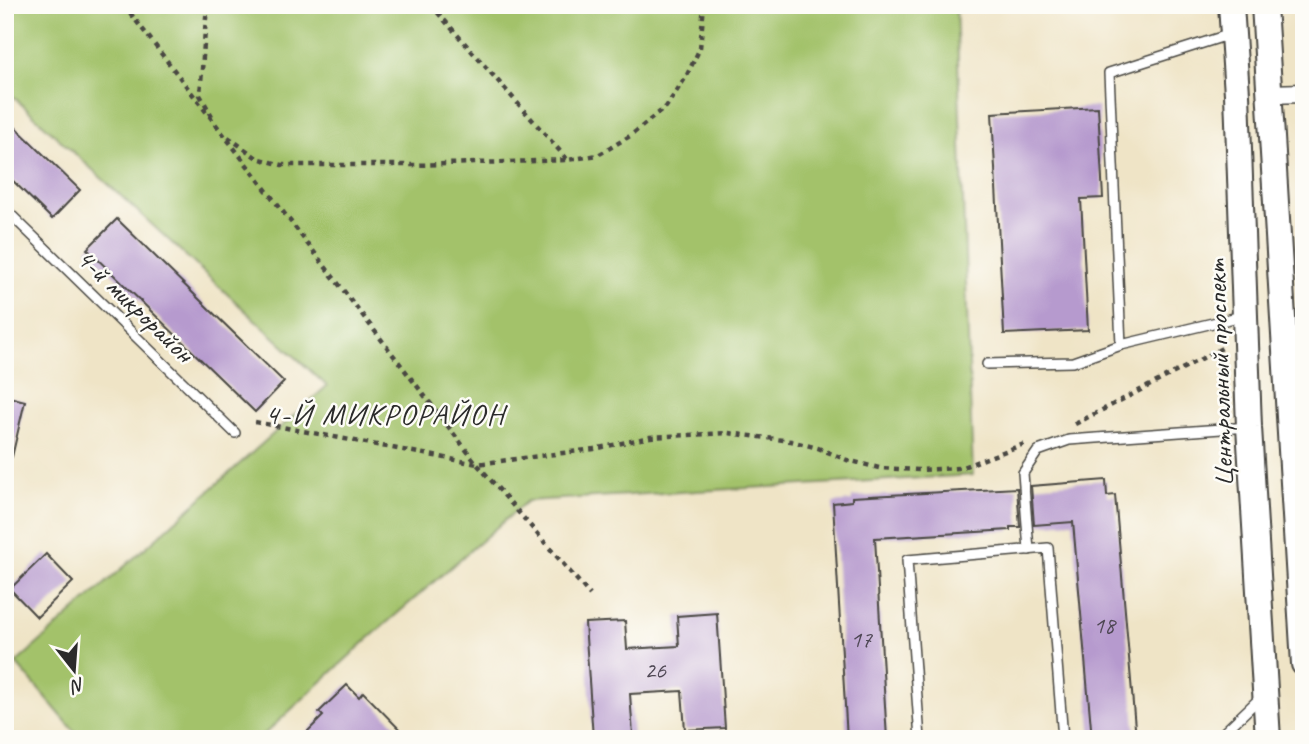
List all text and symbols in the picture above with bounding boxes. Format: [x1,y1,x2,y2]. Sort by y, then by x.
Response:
street label: 4-й микрорайон [69,241,203,371]
street label: Центральный проспект [1198,257,1241,487]
district label: 4-Й МИКРОРАЙОН [265,395,508,433]
house number: 18 [1093,610,1117,640]
house number: 17 [850,624,873,654]
north arrow [38,636,108,706]
house number: 26 [644,655,667,685]
text: N [66,672,88,699]

